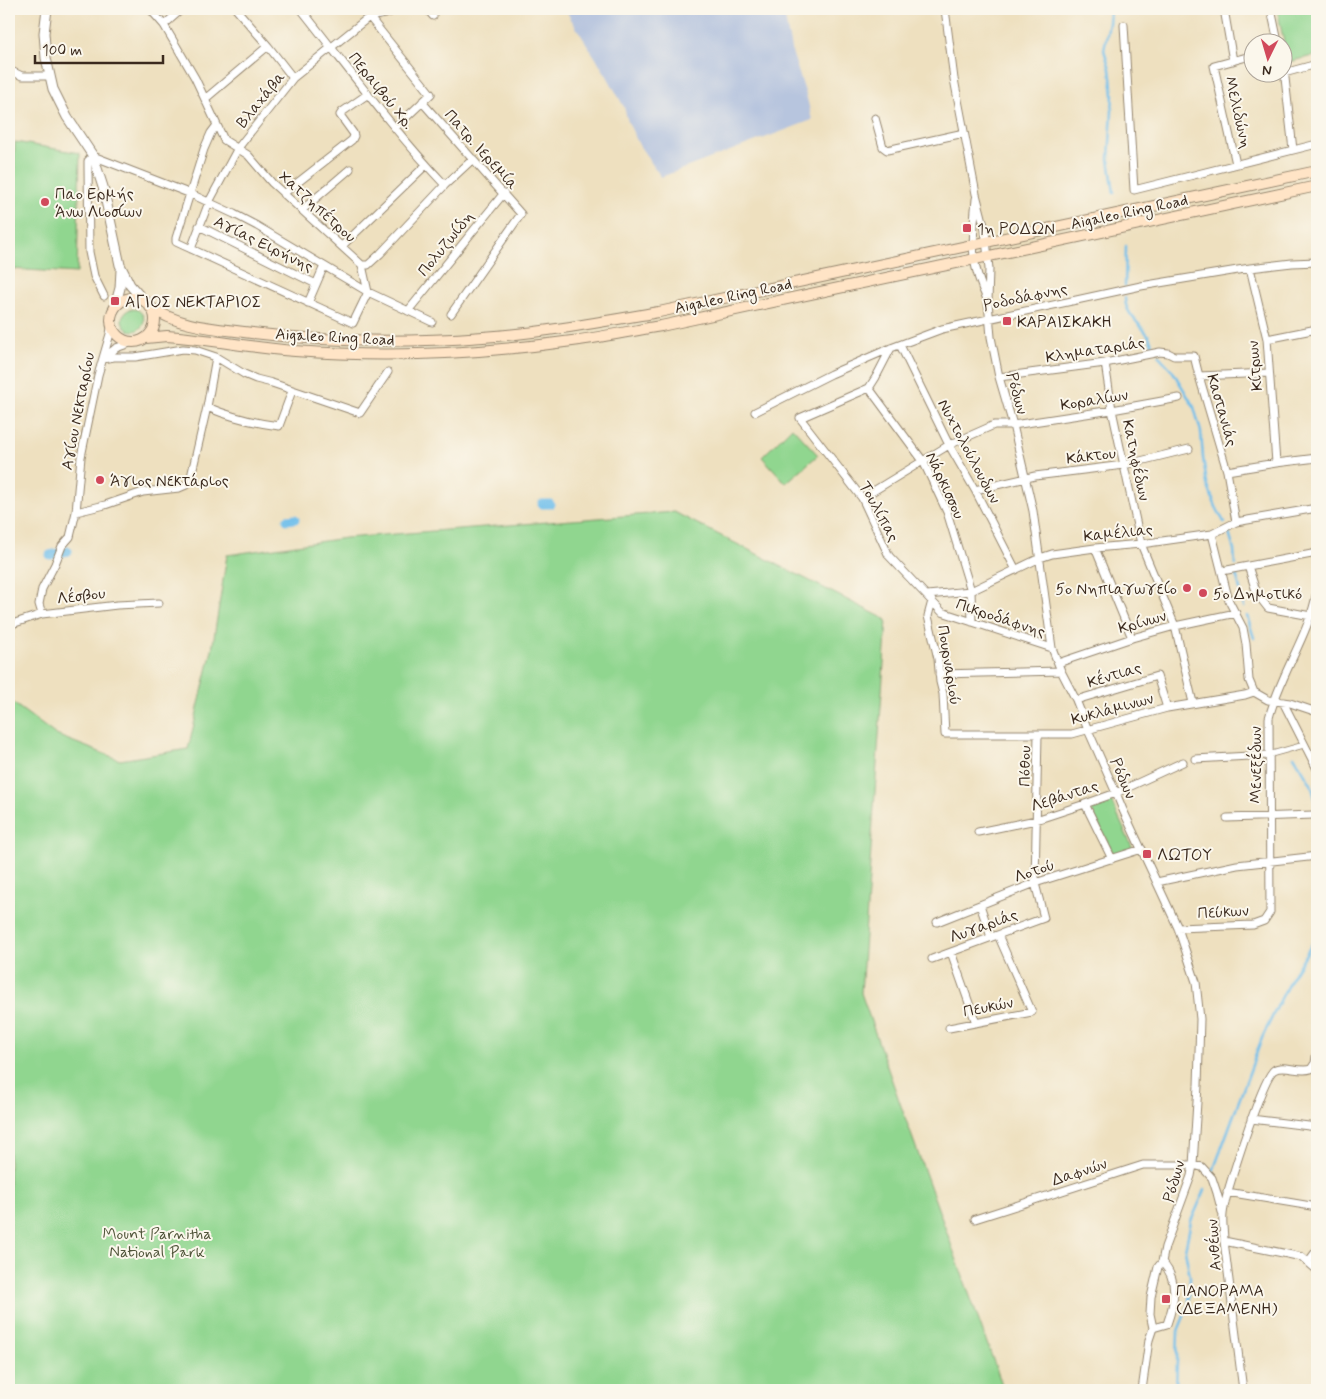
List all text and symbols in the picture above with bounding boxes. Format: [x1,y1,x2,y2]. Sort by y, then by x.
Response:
scale bar [35,32,162,64]
north arrow [1244,32,1294,82]
text: 100 m [42,41,82,61]
street label: Περαιβού Χρ. [343,48,418,134]
text: N [1262,61,1272,79]
street label: Βλαχάβα [232,67,290,133]
street label: Μελιδώνη [1219,74,1256,151]
street label: Πατρ. Ιερεμία [439,105,523,195]
street label: Χατζηπέτρου [274,166,361,248]
place label: Παο Ερμής Άνω Λιοσίων [55,184,142,223]
street label: Aigaleo Ring Road [1069,190,1190,236]
marker: Παο Ερμής Άνω Λιοσίων [39,196,51,208]
street label: Πολυζωίδη [413,207,479,281]
street label: Αγίας Ειρήνης [210,211,317,278]
place label: 1η ΡΟΔΩΝ [977,219,1055,240]
marker: 1η ΡΟΔΩΝ [961,222,973,234]
street label: Aigaleo Ring Road [673,274,794,320]
street label: Ροδοδάφνης [981,278,1069,317]
place label: ΑΓΙΟΣ ΝΕΚΤΑΡΙΟΣ [125,292,261,313]
marker: ΑΓΙΟΣ ΝΕΚΤΑΡΙΟΣ [109,295,121,307]
place label: ΚΑΡΑΙΣΚΑΚΗ [1017,312,1112,333]
marker: ΚΑΡΑΙΣΚΑΚΗ [1001,315,1013,327]
street label: Aigaleo Ring Road [275,324,395,352]
street label: Κληματαριάς [1044,332,1146,369]
street label: Κίτρων [1243,340,1268,392]
street label: Αγίου Νεκταρίου [57,351,100,472]
street label: Ρόδων [1001,370,1032,417]
street label: Καστανιάς [1201,372,1242,449]
street label: Κοραλίων [1059,385,1130,416]
street label: Νυχτολούλουδων [932,396,1005,508]
street label: Κατηφέδων [1117,417,1155,503]
street label: Κάκτου [1065,443,1117,470]
street label: Νάρκισσου [920,449,969,522]
place label: Άγιος Νεκτάριος [110,471,229,492]
marker: Άγιος Νεκτάριος [94,474,106,486]
street label: Τουλίπας [854,478,903,546]
street label: Καμέλιας [1082,518,1154,548]
place label: 5ο Νηπιαγωγείο [1055,579,1177,600]
street label: Λέσβου [56,582,107,610]
marker: 5ο Νηπιαγωγείο [1181,582,1193,594]
place label: 5ο Δημοτικό [1213,584,1302,605]
marker: 5ο Δημοτικό [1197,587,1209,599]
street label: Πικροδάφνης [953,594,1048,643]
street label: Κρίνων [1116,606,1169,639]
street label: Πουρναριού [932,624,965,707]
street label: Κέντιας [1085,656,1144,694]
street label: Κυκλάμινων [1069,688,1156,731]
street label: Μενεξέδων [1245,726,1267,804]
street label: Πόθου [1015,745,1036,787]
street label: Ρόδων [1105,755,1141,802]
street label: Λεβάντας [1028,776,1101,817]
place label: ΛΩΤΟΥ [1157,845,1212,866]
marker: ΛΩΤΟΥ [1141,848,1153,860]
street label: Λοτού [1011,855,1058,888]
street label: Πεύκων [1197,901,1249,924]
street label: Λυγαριάς [946,904,1021,948]
street label: Πευκών [961,992,1015,1023]
street label: Δαφνών [1049,1154,1110,1191]
street label: Ρόδων [1158,1158,1190,1205]
street label: Ανθέων [1201,1218,1227,1272]
park label: Mount Parnitha National Park [103,1224,211,1263]
place label: ΠΑΝΟΡΑΜΑ (ΔΕΞΑΜΕΝΗ) [1176,1281,1278,1320]
marker: ΠΑΝΟΡΑΜΑ (ΔΕΞΑΜΕΝΗ) [1160,1293,1172,1305]

